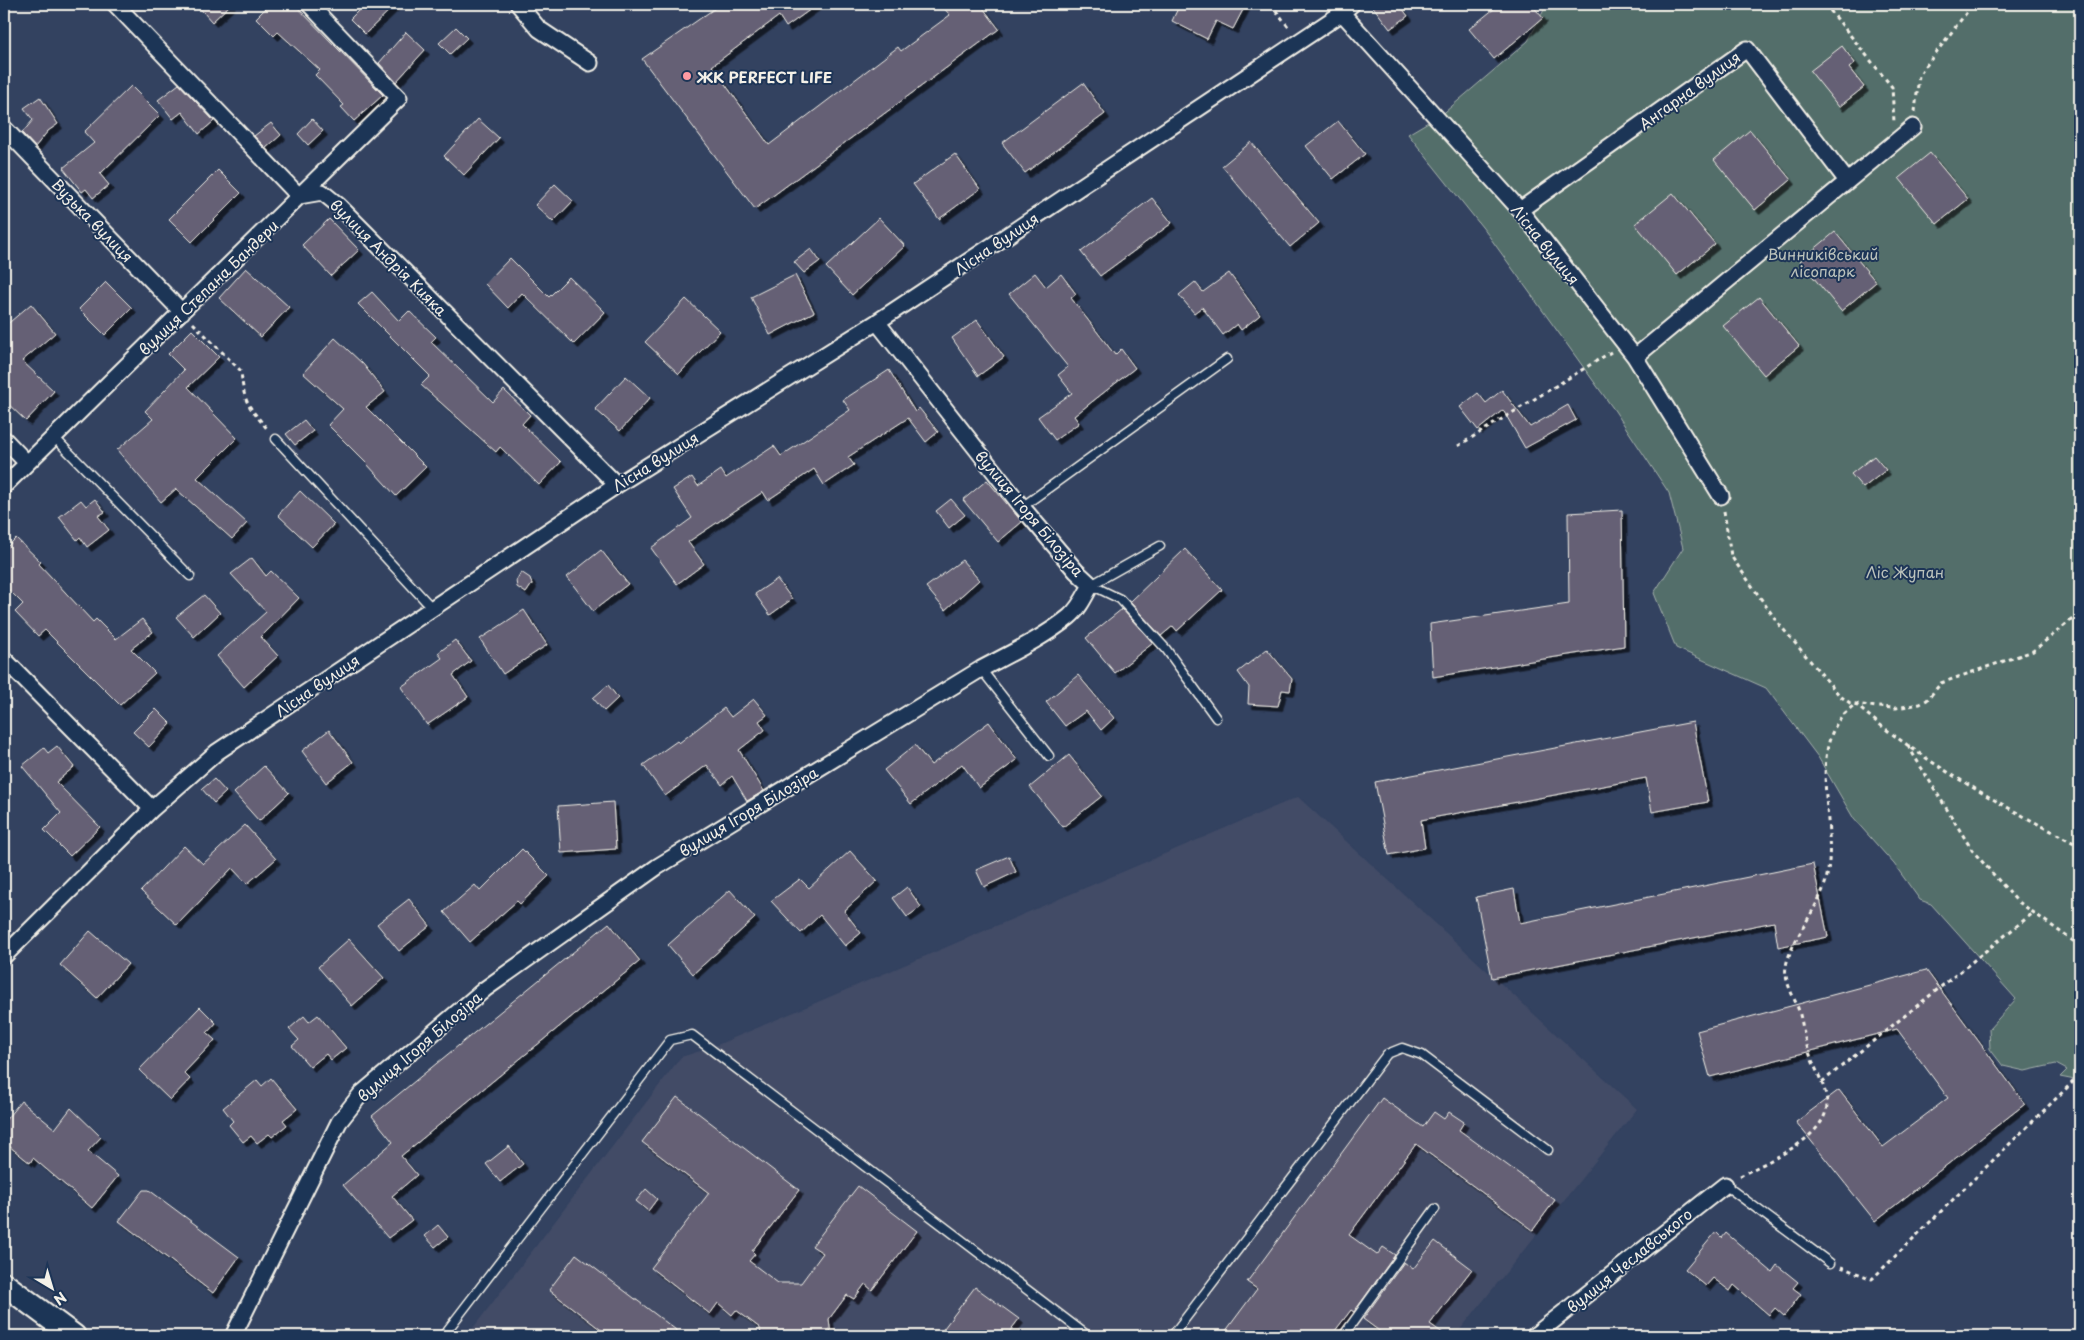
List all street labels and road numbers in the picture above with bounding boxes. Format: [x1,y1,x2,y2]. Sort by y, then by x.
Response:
street label: Ангарна вулиця [1633,45,1745,135]
street label: Вузька вулиця [47,173,139,267]
street label: вулиця Андрія Кияка [325,193,453,321]
street label: Лісна вулиця [1506,199,1586,289]
street label: Лісна вулиця [949,206,1043,280]
street label: вулиця Степана Бандери [133,214,283,360]
street label: Лісна вулиця [608,425,702,497]
street label: вулиця Ігоря Білозіра [970,445,1090,582]
street label: Лісна вулиця [270,648,364,722]
street label: вулиця Ігоря Білозіра [674,760,822,862]
street label: вулиця Ігоря Білозіра [352,985,487,1107]
street label: вулиця Чеславського [1561,1202,1697,1318]

